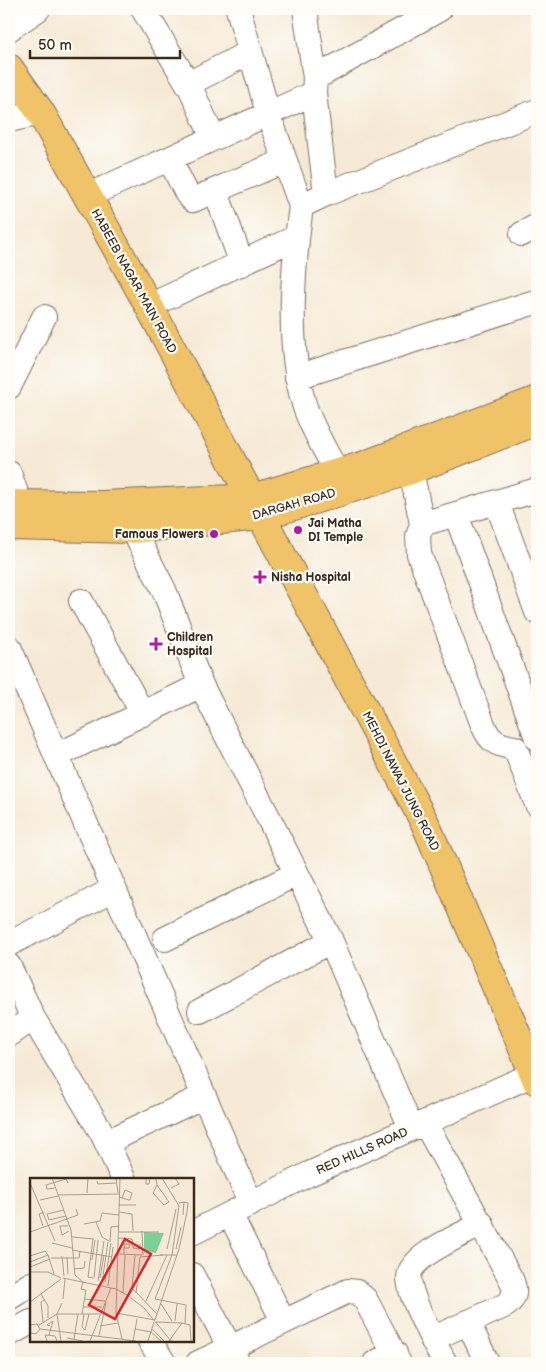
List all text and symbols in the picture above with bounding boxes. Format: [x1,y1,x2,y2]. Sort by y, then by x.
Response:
scale bar [30,28,180,60]
text: 50 m [38,36,72,55]
street label: HABEEB NAGAR MAIN ROAD [88,206,180,356]
street label: DARGAH ROAD [251,485,338,524]
place label: Jai Matha DI Temple [308,516,363,545]
marker: Jai Matha DI Temple [292,524,304,536]
place label: Famous Flowers [115,527,204,542]
marker: Famous Flowers [208,528,220,540]
marker: Nisha Hospital [253,570,267,584]
place label: Nisha Hospital [271,570,351,585]
place label: Children Hospital [167,630,213,659]
marker: Children Hospital [149,637,163,651]
street label: MEHDI NAWAJ JUNG ROAD [359,709,442,854]
street label: RED HILLS ROAD [314,1124,411,1178]
inset map [30,1178,194,1342]

